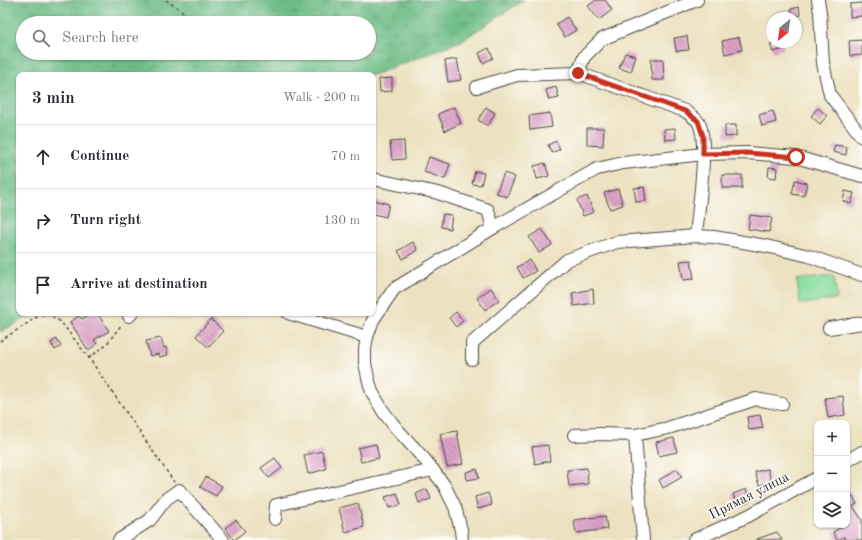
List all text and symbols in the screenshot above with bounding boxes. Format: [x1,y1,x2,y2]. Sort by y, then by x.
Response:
north arrow [766,12,802,48]
search box [16,16,376,60]
icon: search [30,27,52,49]
text: Search here [62,31,139,46]
route end [569,64,587,82]
text: 3 min [32,90,75,107]
text: Walk · 200 m [283,91,360,104]
icon: ahead [32,146,54,168]
route start [787,148,805,166]
text: Continue [70,149,129,164]
text: 70 m [331,150,360,163]
icon: right [32,210,54,232]
text: Turn right [70,213,141,228]
text: 130 m [323,214,360,227]
icon: arrive [32,274,54,296]
text: Arrive at destination [70,277,208,292]
map controls [814,420,850,528]
button: + [814,420,850,456]
button: − [814,456,850,492]
street label: Прямая улица [707,470,791,522]
button: layers [814,492,850,528]

